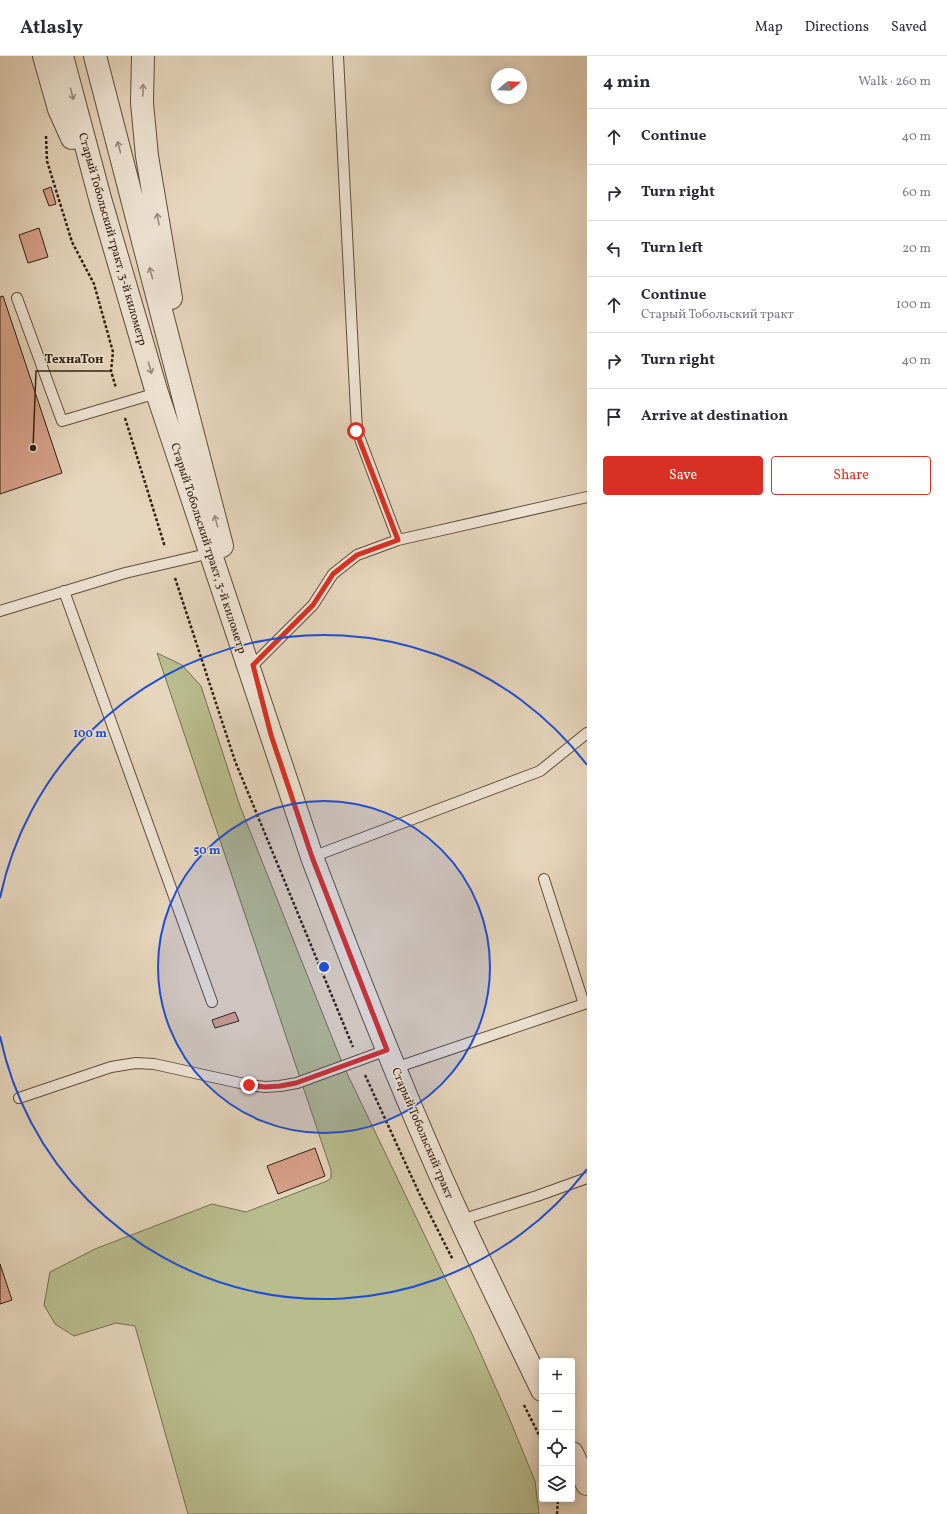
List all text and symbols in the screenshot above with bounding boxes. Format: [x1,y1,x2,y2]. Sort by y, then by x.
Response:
text: Atlasly [20,15,83,41]
text: Map [755,18,783,37]
text: Directions [805,18,869,37]
text: Saved [891,18,927,37]
north arrow [491,68,527,104]
text: 4 min [603,71,650,94]
text: Walk · 260 m [858,73,931,91]
one-way arrow [139,84,146,97]
one-way arrow [69,87,76,100]
icon: ahead [603,126,625,148]
text: Continue [641,126,706,147]
text: 40 m [902,128,931,146]
street label: Старый Тобольский тракт, 3-й километр [74,131,150,348]
one-way arrow [115,141,122,154]
icon: right [603,182,625,204]
text: Turn right [641,182,715,203]
text: 60 m [903,184,931,202]
one-way arrow [154,213,162,226]
icon: left [603,238,625,260]
text: Turn left [641,238,703,259]
text: 20 m [902,240,931,258]
one-way arrow [147,267,155,280]
text: Continue [641,285,706,306]
icon: ahead [603,294,625,316]
text: 100 m [896,296,931,314]
text: Старый Тобольский тракт [641,306,794,324]
callout: ТехнаТон [36,346,111,371]
icon: right [603,350,625,372]
text: Turn right [641,350,715,371]
text: ТехнаТон [44,351,104,369]
text: 40 m [902,352,931,370]
one-way arrow [147,362,154,375]
icon: arrive [603,406,625,428]
text: Arrive at destination [641,406,788,427]
route start [347,422,365,440]
street label: Старый Тобольский тракт, 3-й километр [166,441,250,656]
button: Save [603,456,763,495]
button: Share [771,456,931,495]
one-way arrow [211,515,219,528]
text: 100 m [73,726,107,742]
text: 50 m [193,843,221,859]
centre of rings [317,960,331,974]
street label: Старый Тобольский тракт [387,1065,457,1201]
route end [240,1076,258,1094]
map controls [539,1358,575,1502]
button: + [539,1358,575,1394]
button: − [539,1394,575,1430]
button: locate [539,1430,575,1466]
button: layers [539,1466,575,1502]

